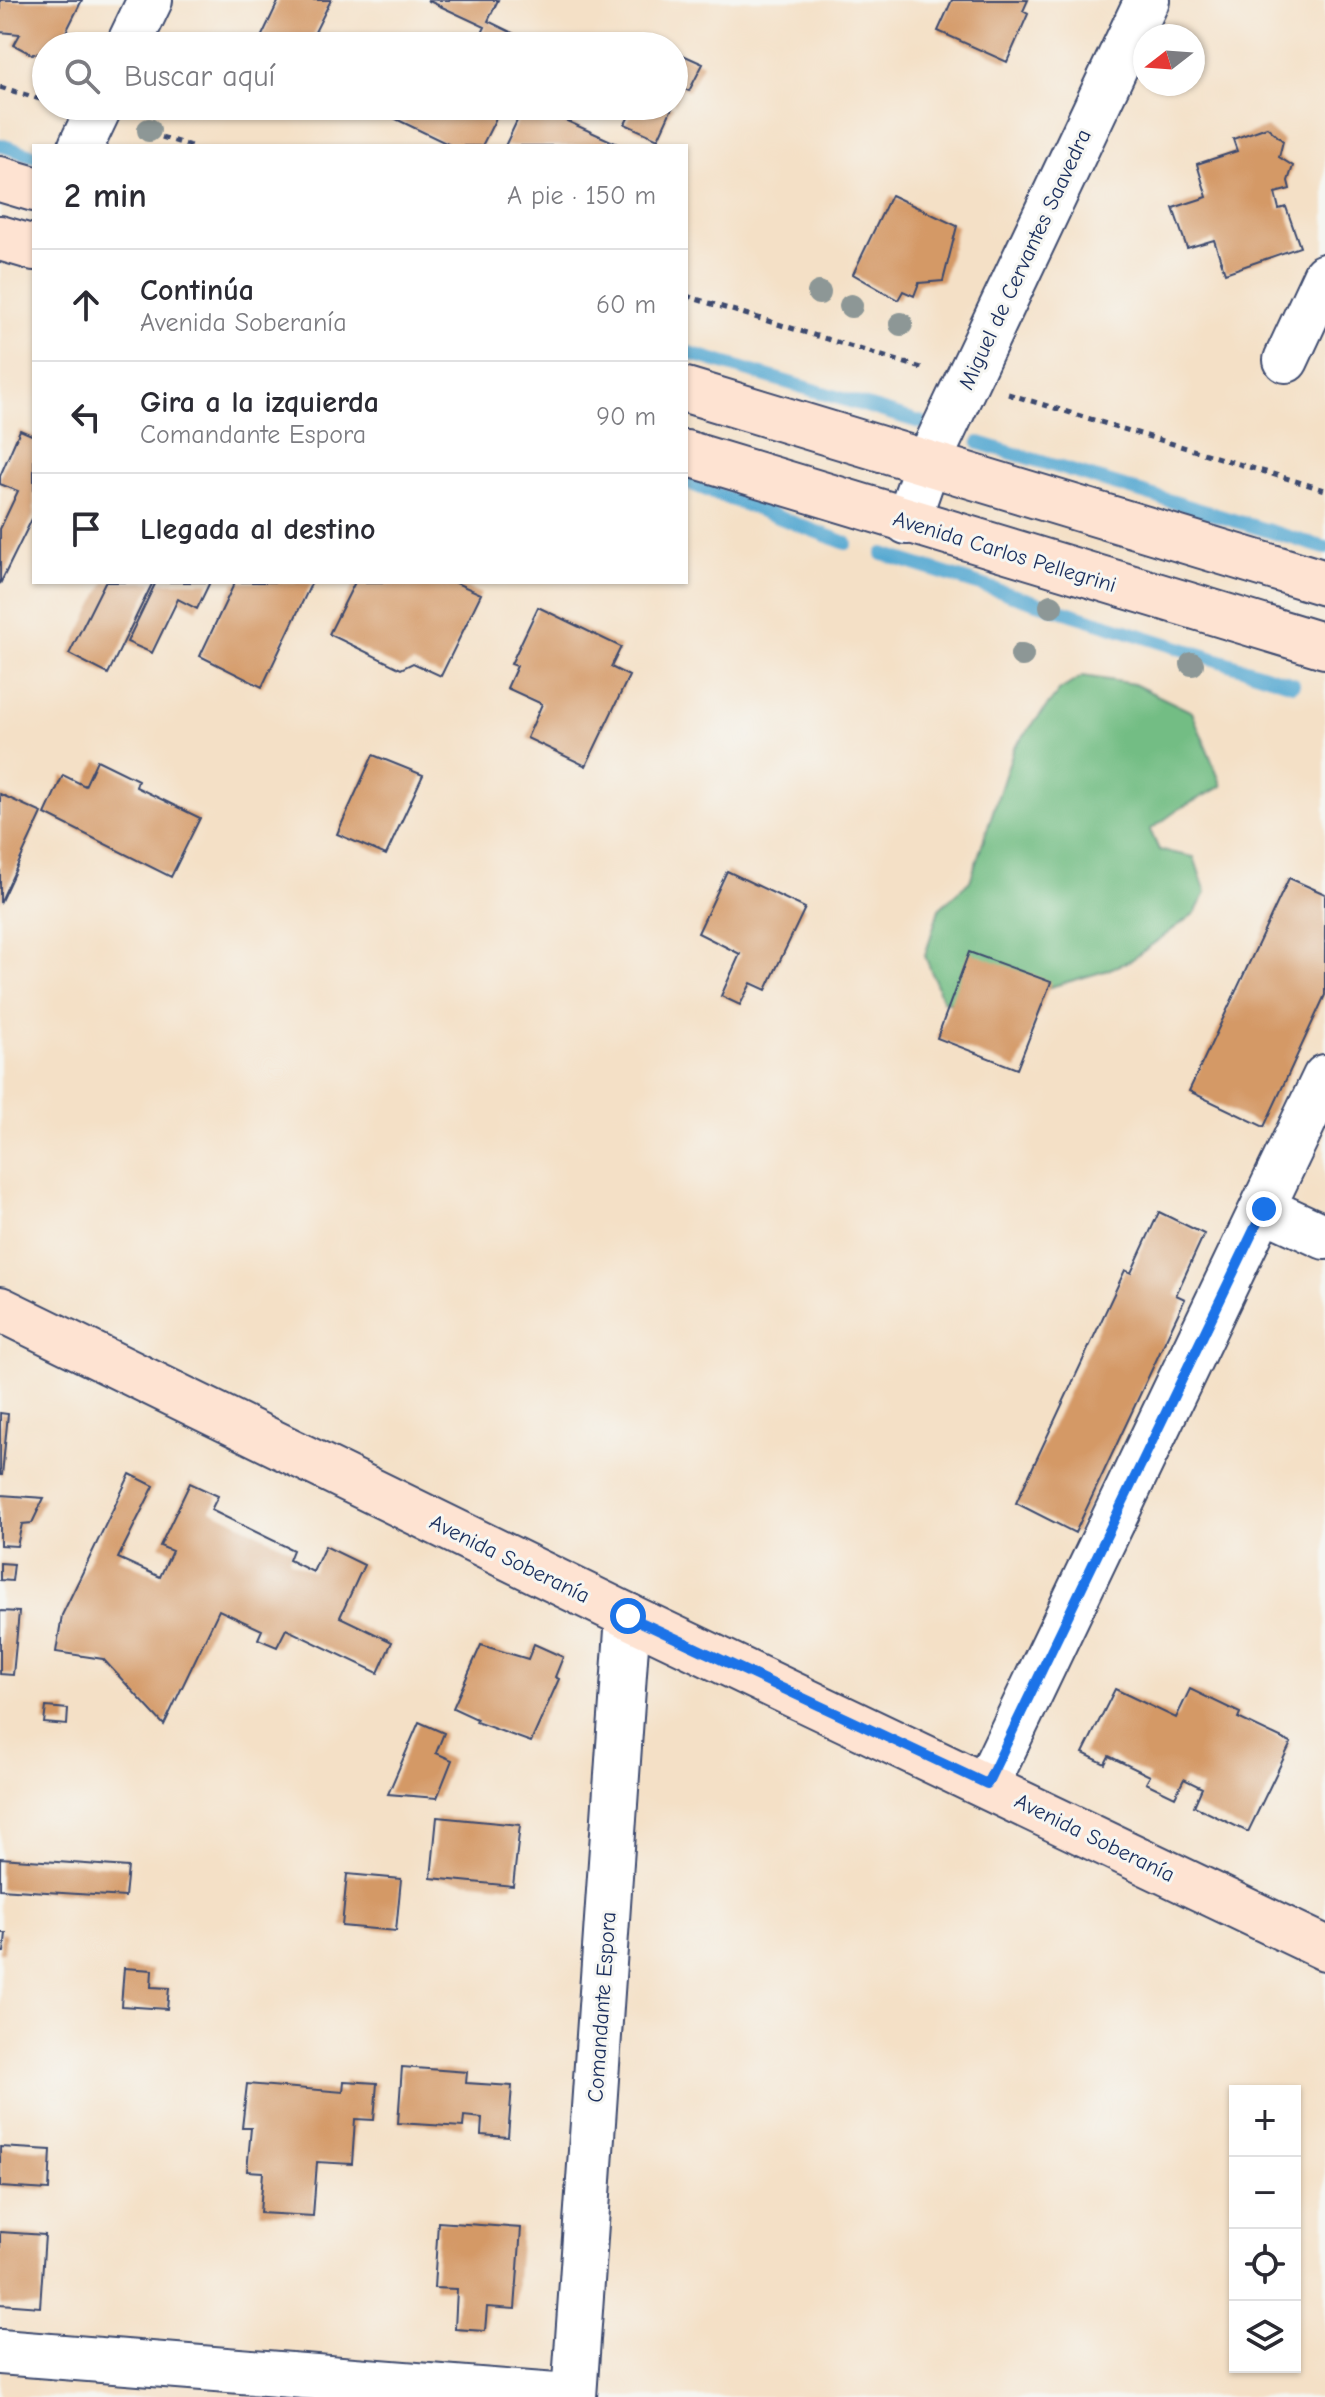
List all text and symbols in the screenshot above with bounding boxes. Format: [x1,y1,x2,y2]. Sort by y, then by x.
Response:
north arrow [1133,24,1205,96]
search box [32,32,688,120]
icon: search [60,54,104,98]
text: Buscar aquí [124,59,275,94]
street label: Miguel de Cervantes Saavedra [953,125,1097,394]
text: 2 min [64,176,147,216]
text: A pie · 150 m [507,181,656,211]
text: Continúa [140,273,254,308]
icon: ahead [64,283,108,327]
text: 60 m [596,290,656,320]
text: Avenida Soberanía [140,308,347,338]
text: Gira a la izquierda [140,385,379,420]
icon: left [64,395,108,439]
text: 90 m [596,402,656,432]
text: Comandante Espora [140,420,366,450]
street label: Avenida Carlos Pellegrini [890,506,1119,598]
icon: arrive [64,507,108,551]
text: Llegada al destino [140,512,376,547]
route end [1246,1191,1282,1227]
street label: Avenida Soberanía [425,1509,594,1609]
route start [610,1598,646,1634]
street label: Avenida Soberanía [1010,1788,1179,1888]
street label: Comandante Espora [582,1911,622,2103]
map controls [1229,2085,1301,2373]
button: + [1229,2085,1301,2157]
button: − [1229,2157,1301,2229]
button: locate [1229,2229,1301,2301]
button: layers [1229,2301,1301,2373]

